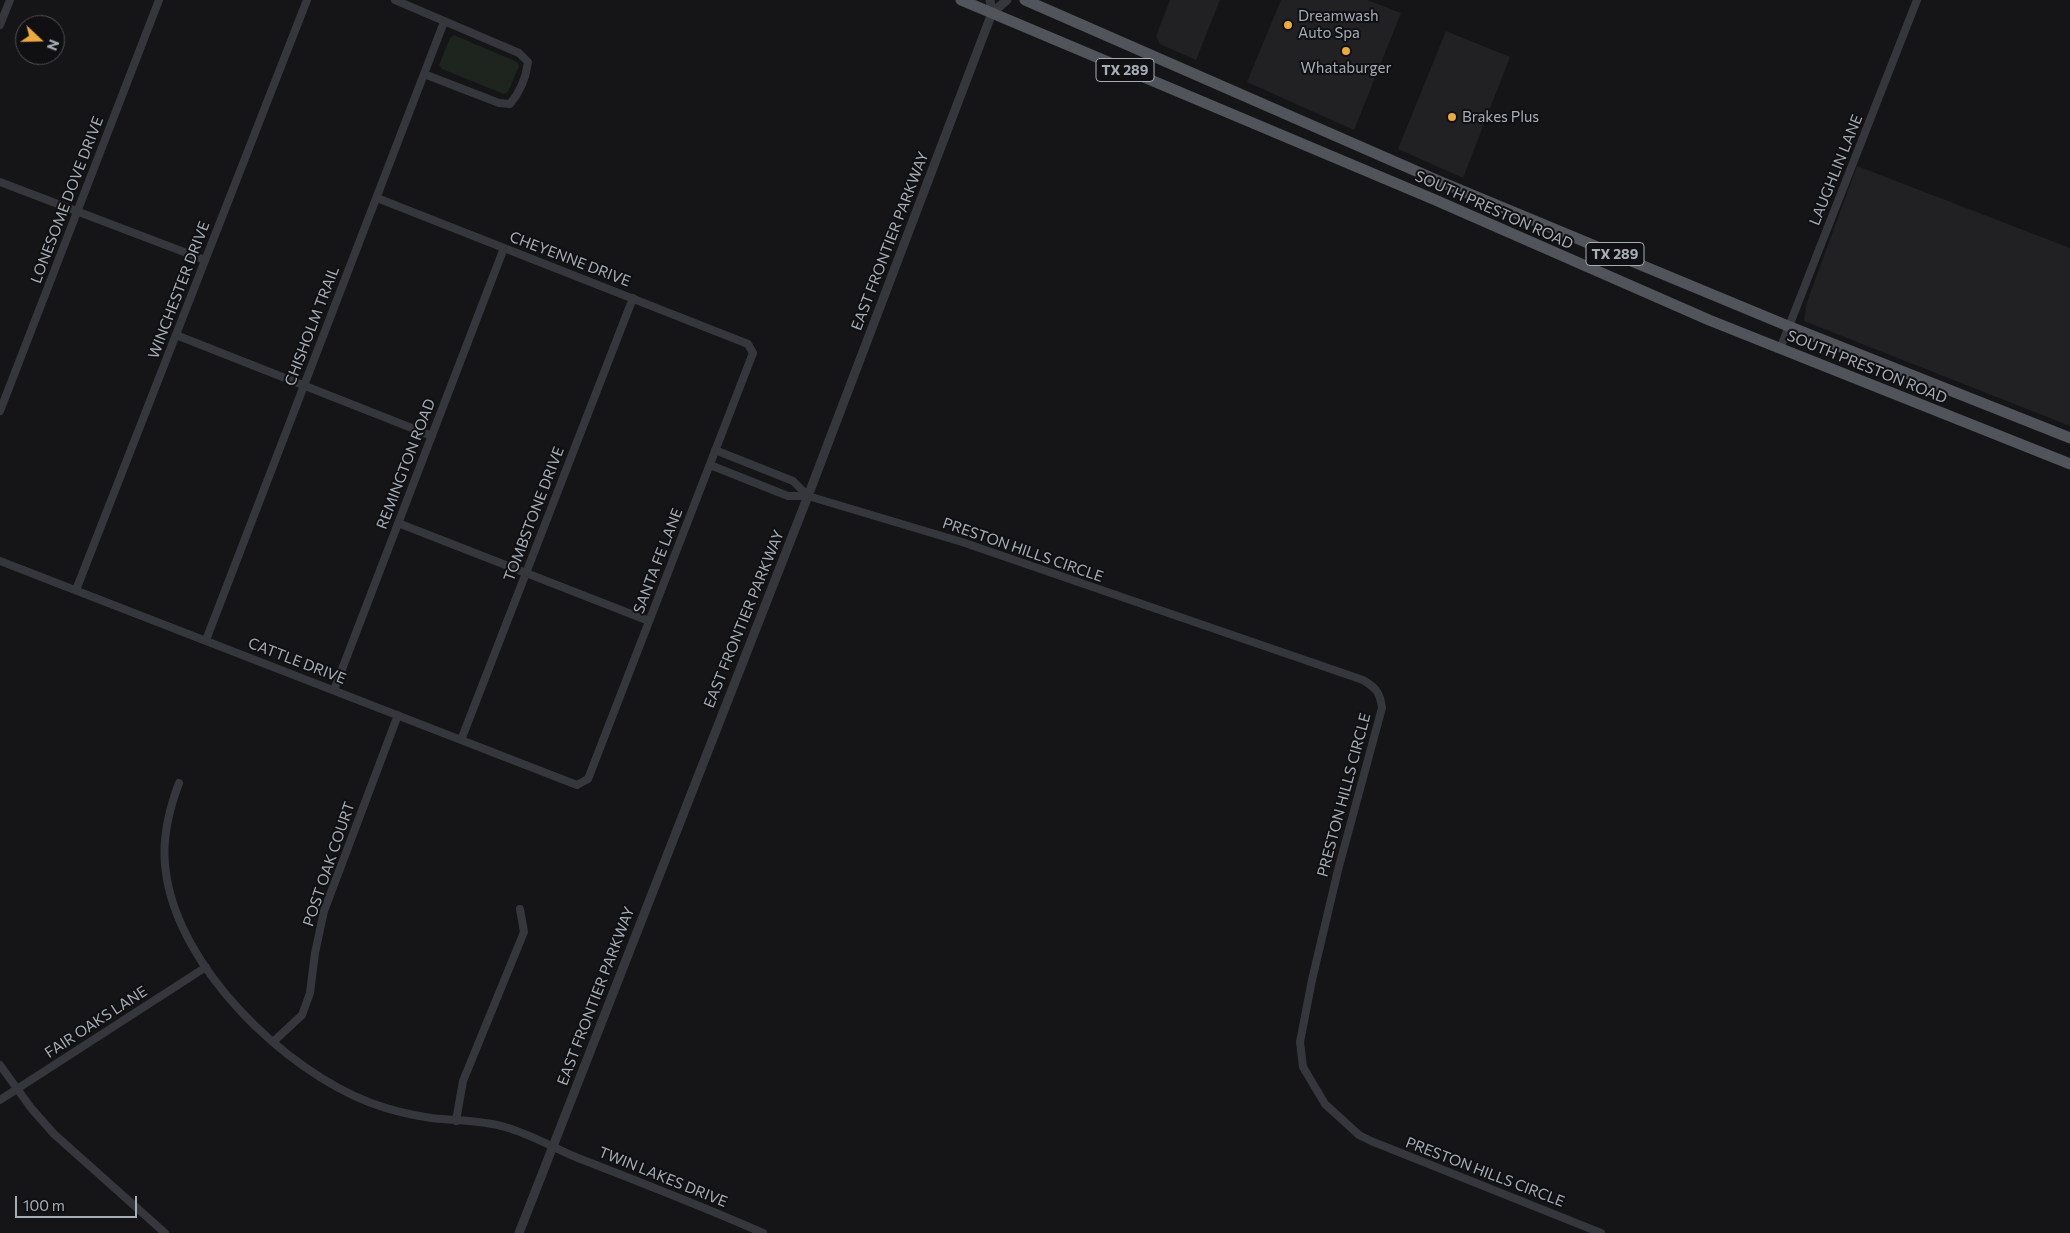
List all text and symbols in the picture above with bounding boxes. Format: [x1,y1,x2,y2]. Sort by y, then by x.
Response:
place label: Dreamwash Auto Spa [1298,7,1379,42]
north arrow [15,15,65,65]
marker: Dreamwash Auto Spa [1282,19,1294,31]
text: N [44,37,63,53]
marker: Whataburger [1340,45,1352,57]
road number: TX 289 [1096,58,1154,82]
place label: Whataburger [1301,59,1391,77]
place label: Brakes Plus [1462,108,1539,126]
marker: Brakes Plus [1446,111,1458,123]
street label: LAUGHLIN LANE [1806,112,1866,228]
street label: LONESOME DOVE DRIVE [27,114,107,286]
street label: EAST FRONTIER PARKWAY [848,149,932,333]
street label: SOUTH PRESTON ROAD [1412,167,1576,253]
street label: WINCHESTER DRIVE [144,219,214,361]
street label: CHEYENNE DRIVE [507,228,633,290]
road number: TX 289 [1586,242,1644,266]
street label: CHISHOLM TRAIL [281,264,343,388]
street label: SOUTH PRESTON ROAD [1784,327,1950,407]
street label: REMINGTON ROAD [373,396,439,532]
street label: TOMBSTONE DRIVE [500,444,568,584]
street label: SANTA FE LANE [630,506,686,616]
street label: PRESTON HILLS CIRCLE [940,514,1106,586]
street label: EAST FRONTIER PARKWAY [700,528,788,710]
street label: CATTLE DRIVE [246,634,348,688]
street label: PRESTON HILLS CIRCLE [1313,711,1375,879]
street label: POST OAK COURT [299,799,359,929]
street label: EAST FRONTIER PARKWAY [554,904,638,1088]
street label: FAIR OAKS LANE [41,982,151,1062]
street label: PRESTON HILLS CIRCLE [1403,1133,1567,1211]
street label: TWIN LAKES DRIVE [596,1143,730,1211]
scale bar [18,1186,140,1218]
text: 100 m [23,1196,65,1214]

